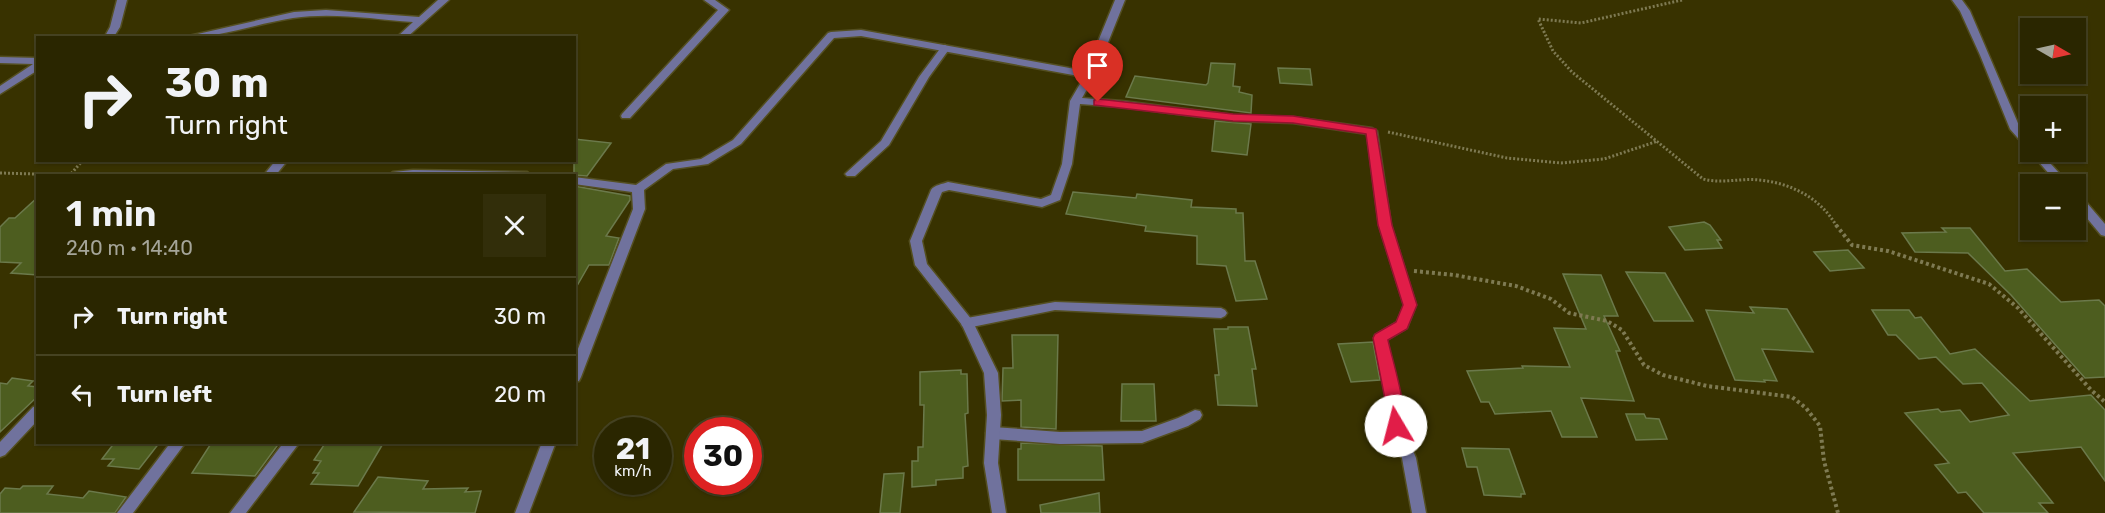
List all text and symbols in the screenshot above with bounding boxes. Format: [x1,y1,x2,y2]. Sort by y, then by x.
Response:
north arrow [2020,18,2086,84]
map controls [2020,18,2086,240]
pin [1072,40,1123,102]
icon: arrive [1081,49,1114,82]
text: 30 m [165,58,269,108]
icon: right [66,60,144,138]
button: + [2020,96,2086,162]
text: Turn right [165,109,288,141]
button: − [2020,174,2086,240]
text: 1 min [66,192,157,235]
button: close [483,194,546,257]
text: 240 m · 14:40 [66,236,193,260]
icon: right [66,300,99,333]
text: Turn right [117,303,227,330]
text: 30 m [494,303,546,330]
icon: left [66,378,99,411]
text: Turn left [117,381,212,408]
text: 20 m [494,381,546,408]
position arrow [1364,394,1428,458]
speed limit sign: 30 [684,417,762,495]
text: 21 [616,431,650,467]
text: km/h [614,462,652,480]

